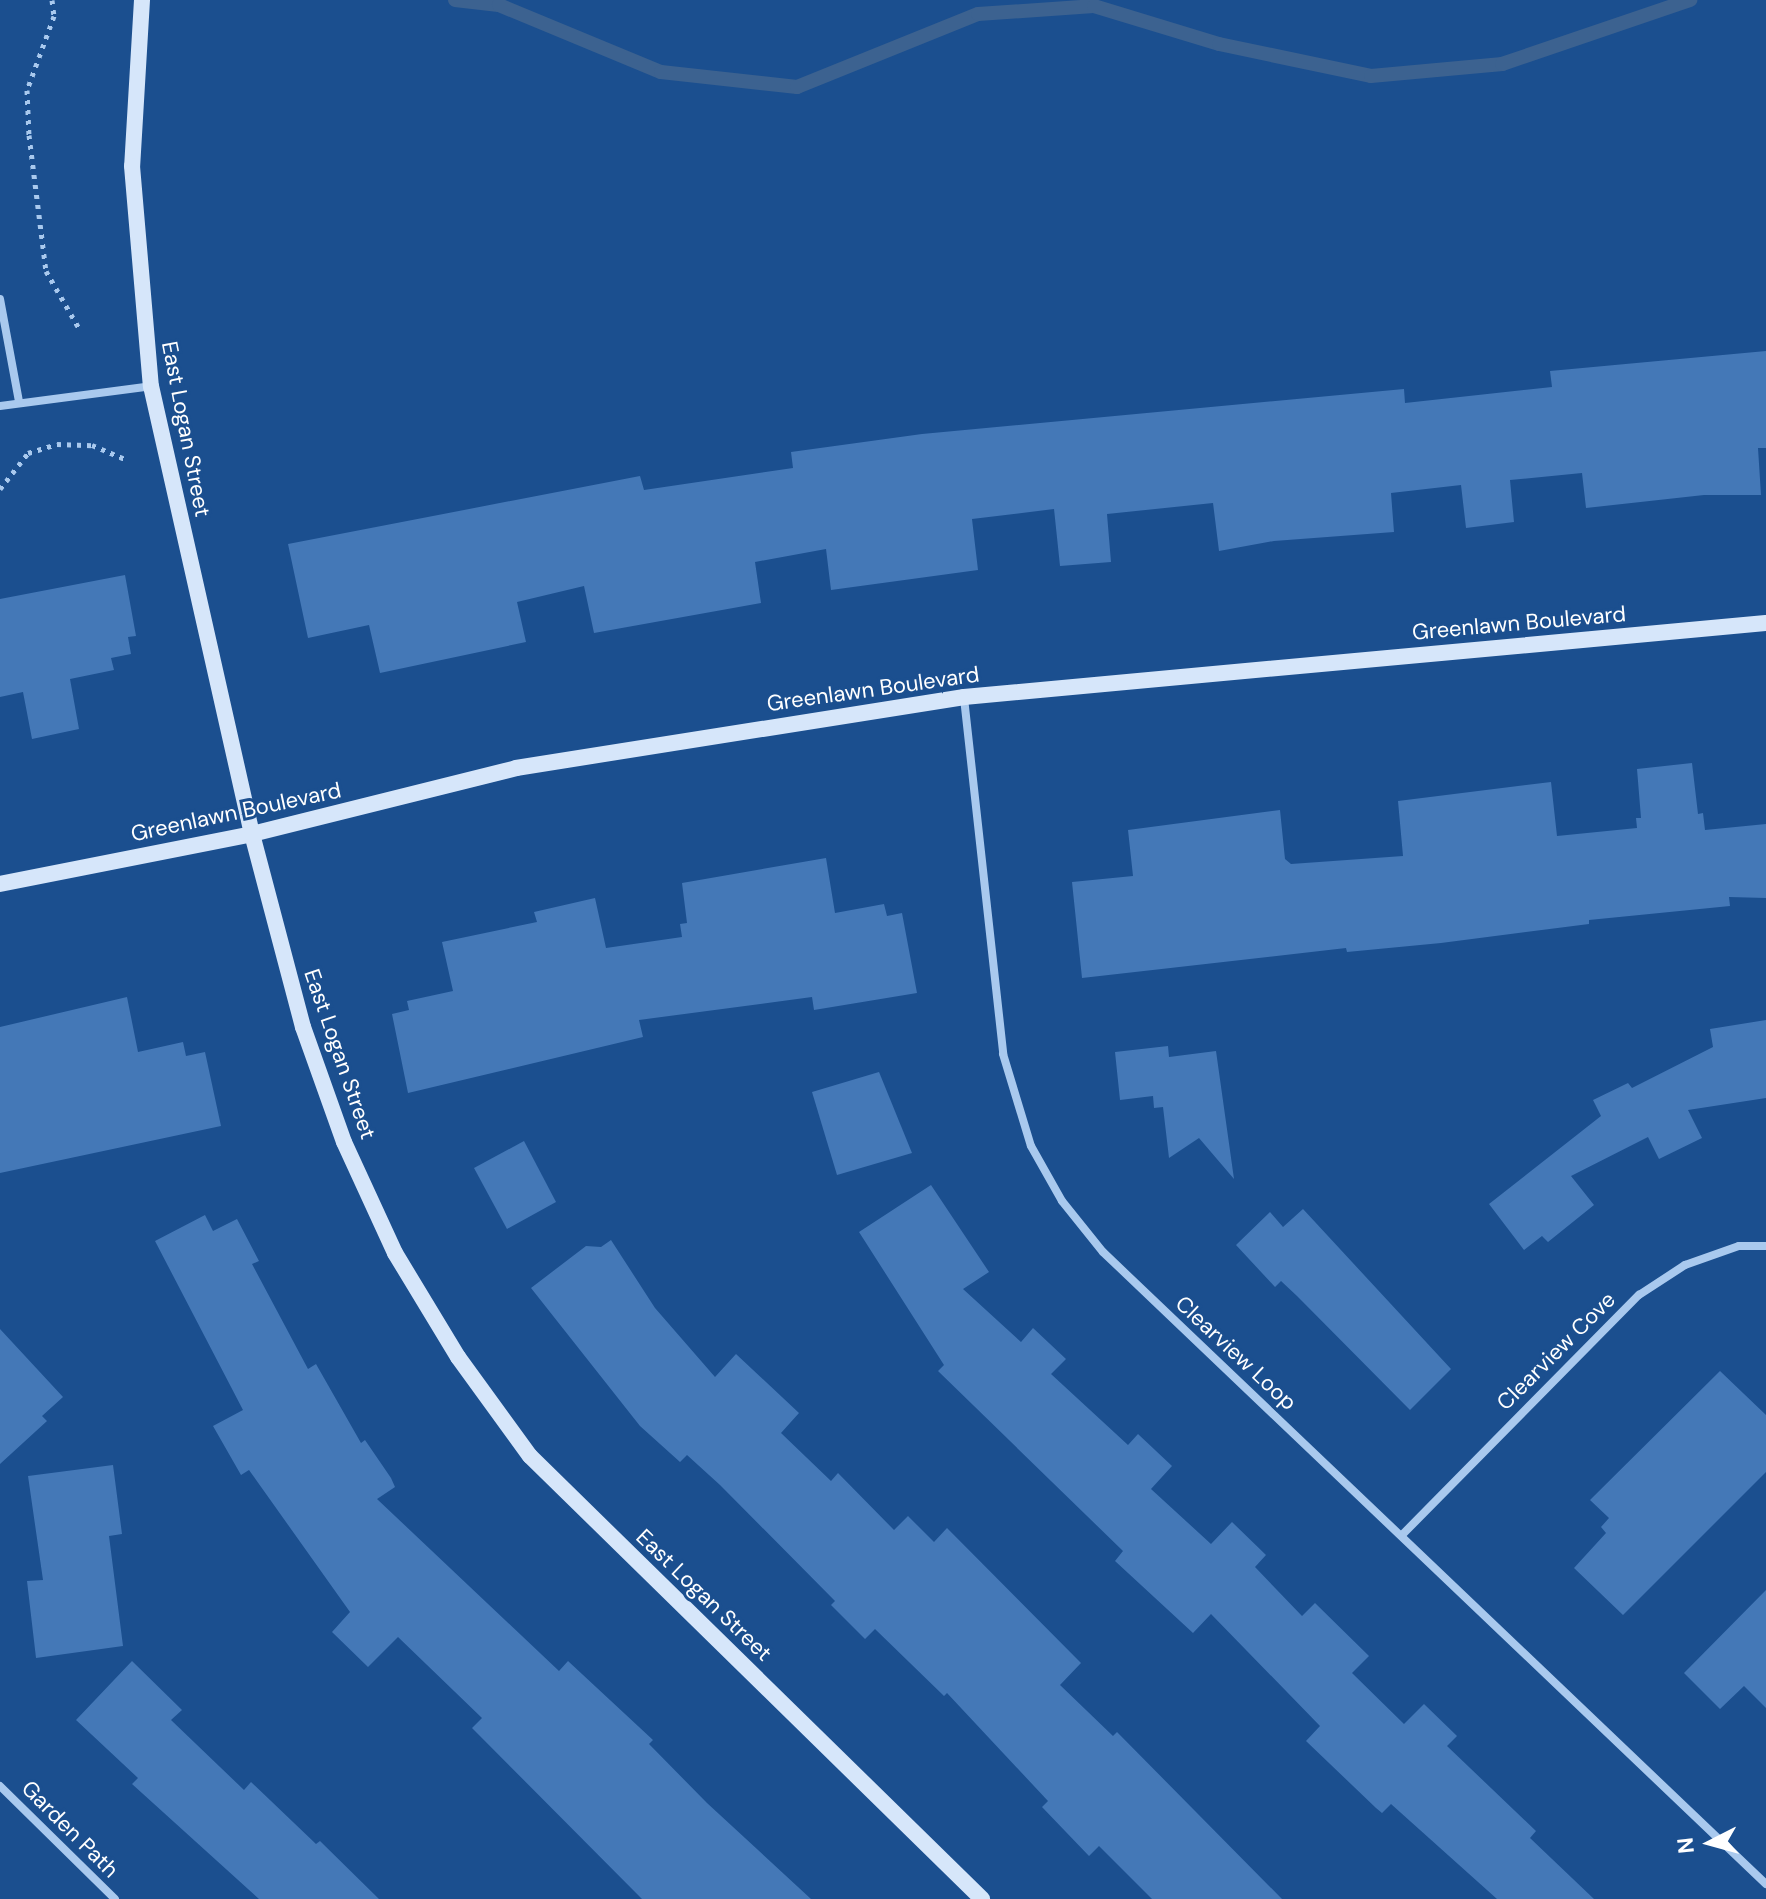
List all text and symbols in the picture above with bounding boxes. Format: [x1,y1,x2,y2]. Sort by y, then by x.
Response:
street label: East Logan Street [156,339,216,519]
street label: Greenlawn Boulevard [1411,601,1627,645]
street label: Greenlawn Boulevard [765,661,981,717]
street label: Greenlawn Boulevard [128,777,344,847]
street label: East Logan Street [299,965,381,1143]
street label: Clearview Cove [1491,1286,1621,1416]
street label: Clearview Loop [1170,1290,1302,1416]
street label: East Logan Street [631,1524,777,1666]
street label: Garden Path [16,1775,124,1883]
north arrow [1670,1803,1750,1883]
text: N [1670,1836,1701,1855]

